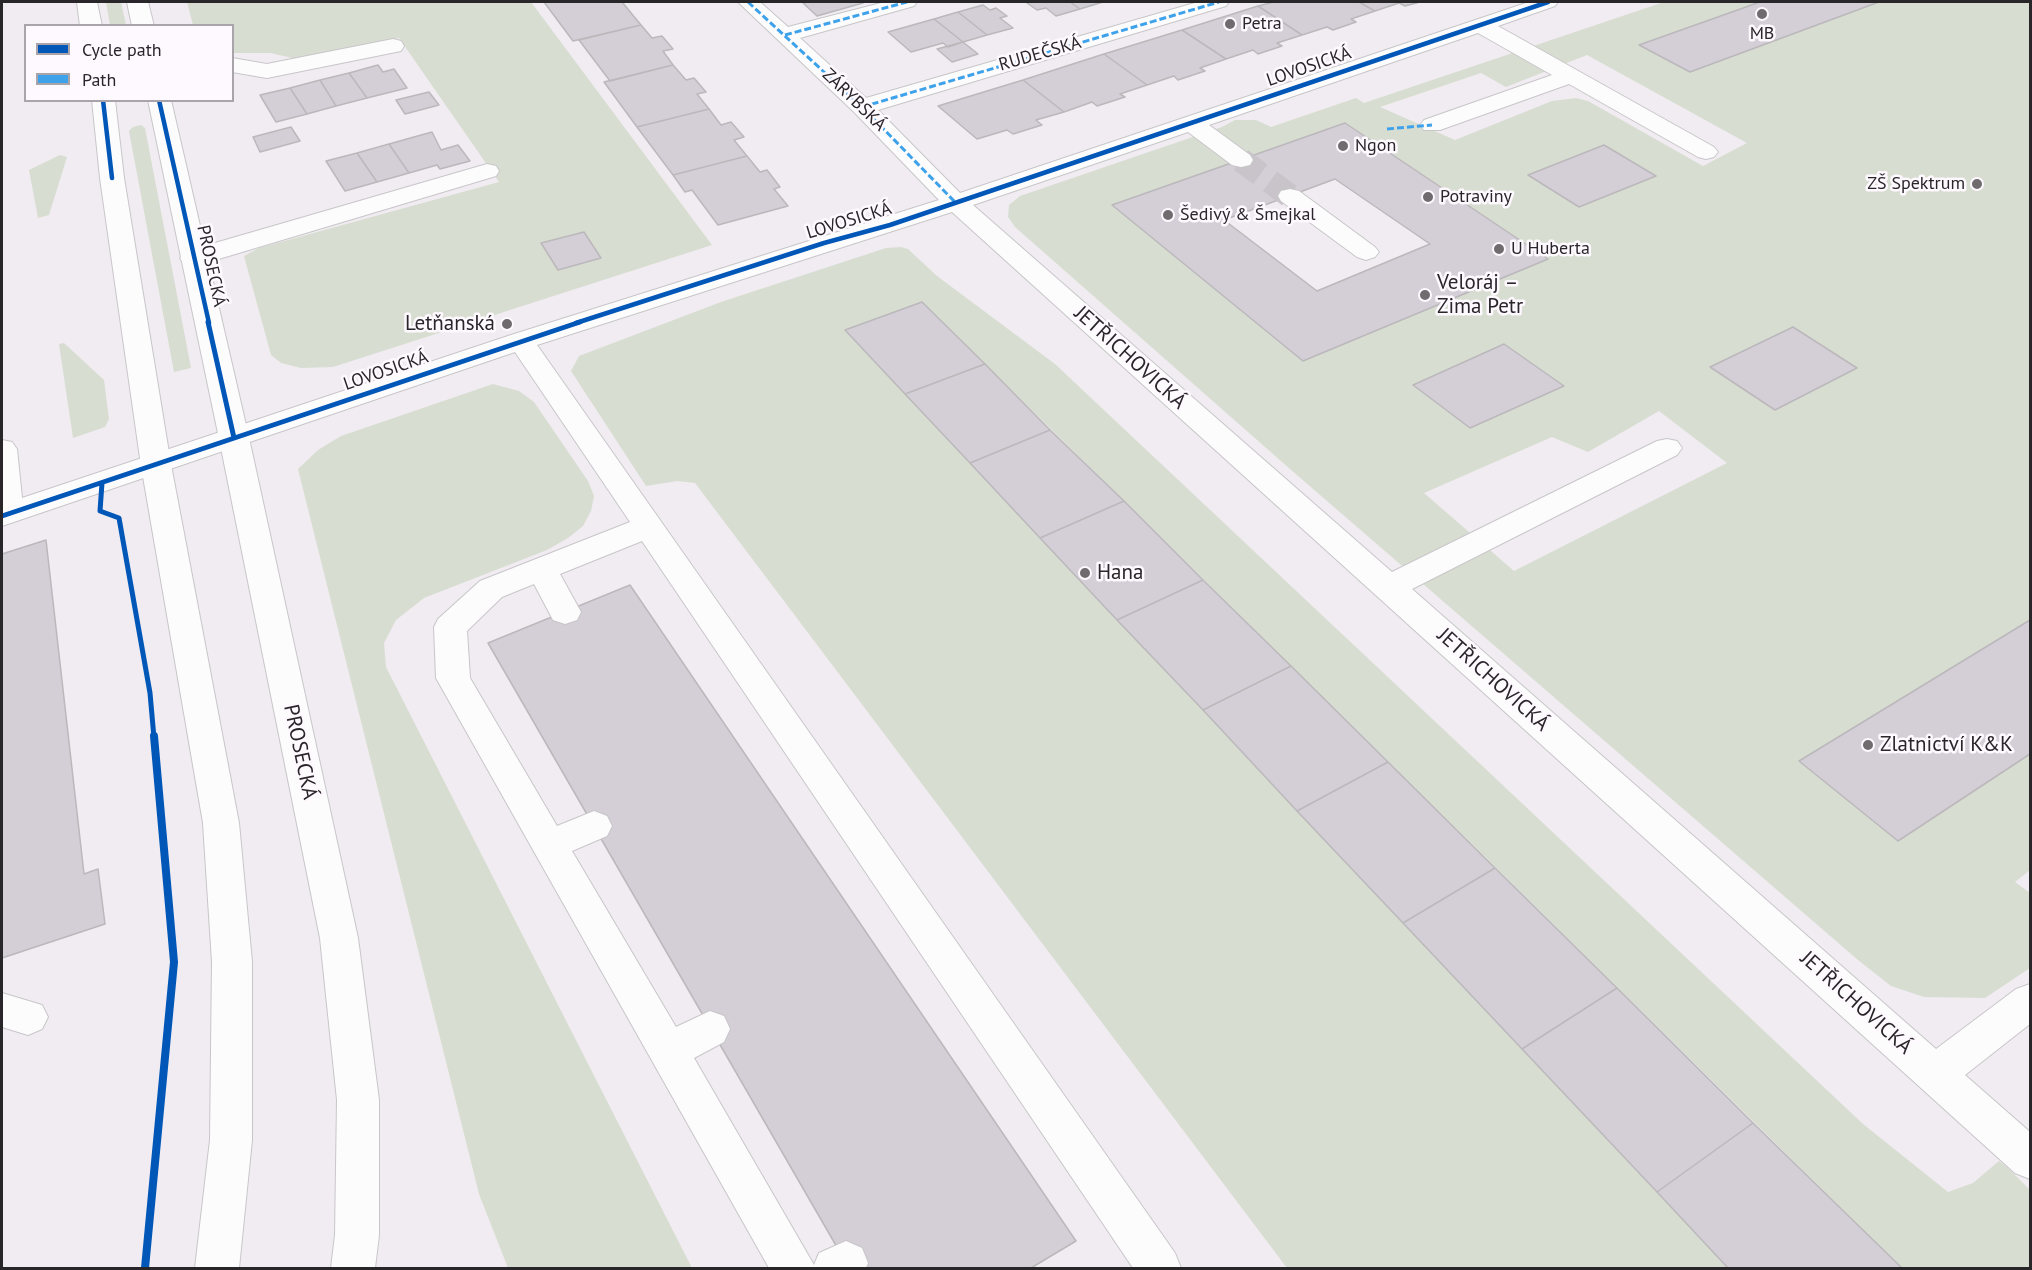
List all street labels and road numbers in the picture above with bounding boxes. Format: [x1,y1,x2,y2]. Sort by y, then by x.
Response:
street label: RUDEČSKÁ [996,32,1084,76]
street label: LOVOSICKÁ [1264,42,1354,92]
street label: ZÁRYBSKÁ [817,64,891,136]
street label: LOVOSICKÁ [804,198,894,244]
street label: PROSECKÁ [192,223,230,309]
street label: JETŘICHOVICKÁ [1069,301,1191,415]
street label: LOVOSICKÁ [341,346,431,396]
street label: JETŘICHOVICKÁ [1432,623,1554,737]
street label: PROSECKÁ [278,702,322,802]
street label: JETŘICHOVICKÁ [1795,946,1917,1060]

